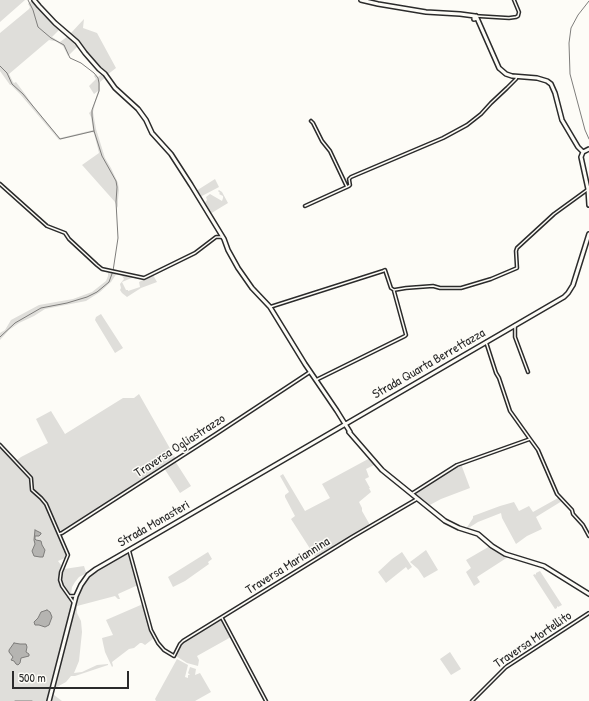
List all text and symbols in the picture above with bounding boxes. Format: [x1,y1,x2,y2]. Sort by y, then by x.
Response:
street label: Strada Quarta Berrettazza [370,325,488,403]
street label: Traversa Ogliastrazzo [132,411,228,481]
street label: Strada Monasteri [115,497,193,551]
street label: Traversa Mariannina [243,534,333,598]
street label: Traversa Mortellito [491,608,575,672]
scale bar [14,663,131,689]
text: 500 m [19,669,46,686]

